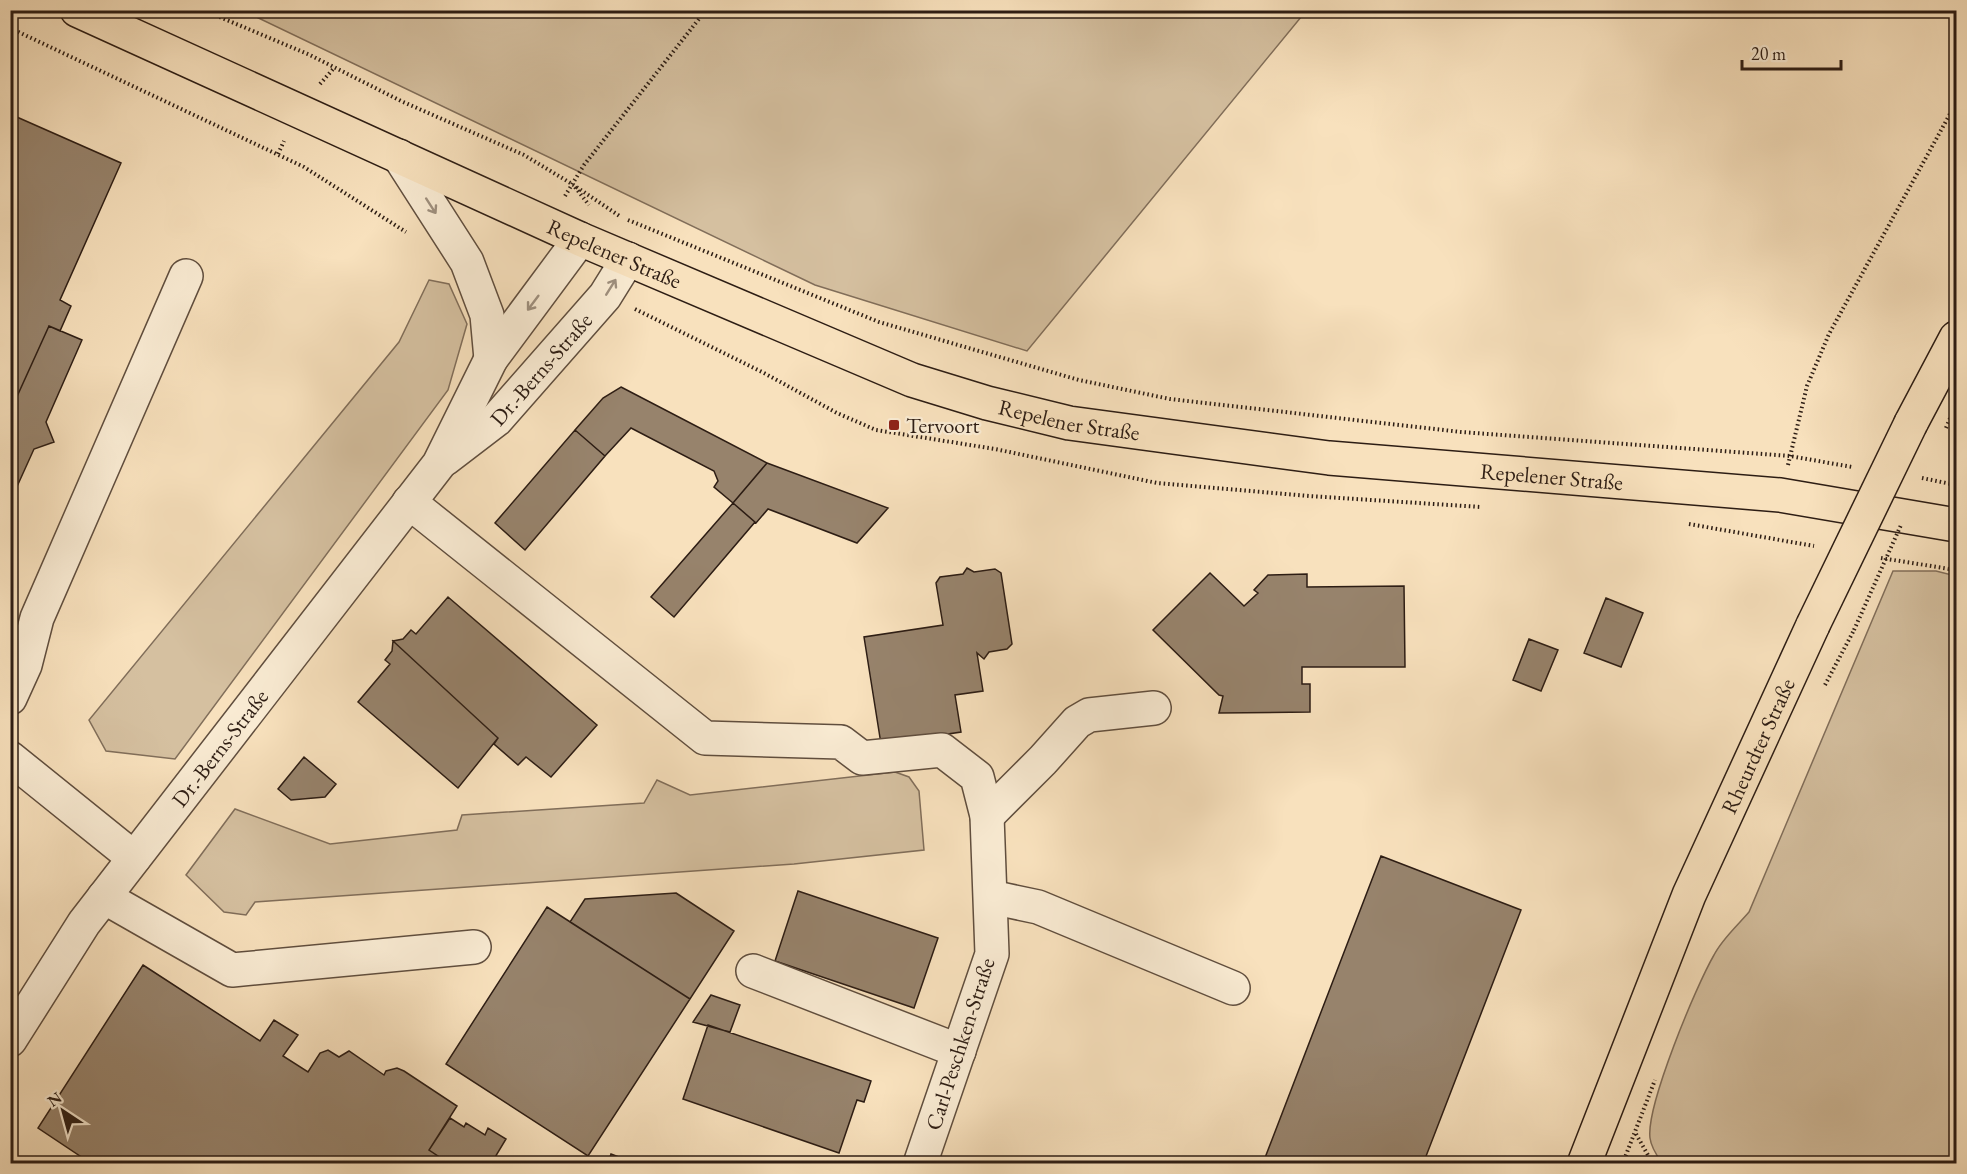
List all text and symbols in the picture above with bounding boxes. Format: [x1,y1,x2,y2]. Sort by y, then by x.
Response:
scale bar [1742,33,1841,71]
text: 20 m [1751,42,1786,65]
one-way arrow [425,197,437,213]
street label: Repelener Straße [543,212,686,295]
one-way arrow [605,279,617,296]
one-way arrow [527,294,539,310]
street label: Dr.-Berns-Straße [483,306,599,432]
street label: Repelener Straße [996,392,1142,447]
place label: Tervoort [906,411,980,440]
marker: Tervoort [887,418,901,432]
street label: Repelener Straße [1479,456,1625,497]
street label: Rheurdter Straße [1714,673,1801,818]
street label: Dr.-Berns-Straße [165,683,275,813]
street label: Carl-Peschken-Straße [918,954,1002,1134]
north arrow [33,1081,93,1141]
text: N [43,1087,66,1112]

